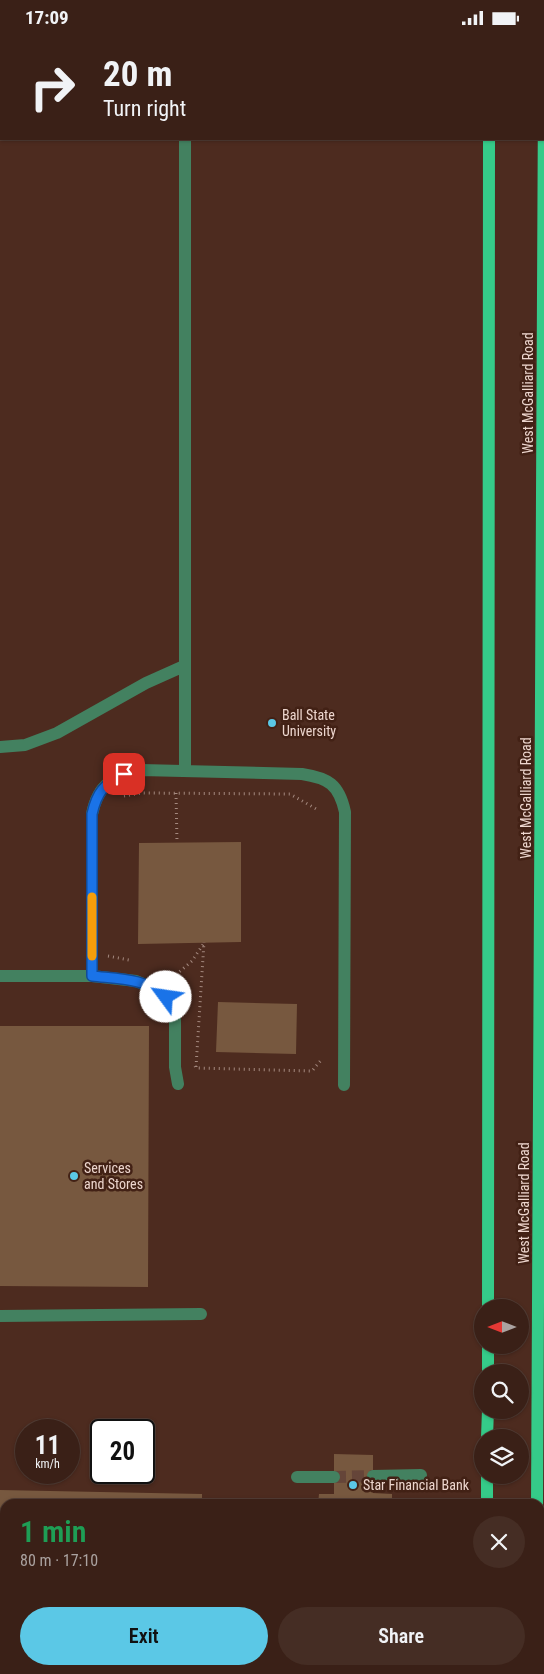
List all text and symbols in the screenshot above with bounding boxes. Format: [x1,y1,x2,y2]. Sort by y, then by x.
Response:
text: 17:09 [25,6,69,29]
text: 20 m [103,54,172,95]
icon: right [20,55,85,120]
text: Turn right [103,96,186,121]
street label: West McGalliard Road [520,332,536,454]
place label: Ball State University [282,707,336,739]
marker: Ball State University [266,717,278,729]
street label: West McGalliard Road [518,737,534,859]
pin [103,753,145,795]
icon: arrive [110,760,138,788]
position arrow [139,970,191,1022]
street label: West McGalliard Road [516,1142,532,1264]
place label: Services and Stores [84,1160,143,1192]
marker: Services and Stores [68,1170,80,1182]
north arrow [474,1299,529,1354]
map controls [474,1299,529,1484]
button: search [474,1364,529,1419]
speed limit sign: 20 [90,1419,155,1484]
button: layers [474,1429,529,1484]
text: 11 [35,1431,60,1460]
text: km/h [35,1457,60,1471]
place label: Star Financial Bank [363,1477,470,1493]
marker: Star Financial Bank [347,1479,359,1491]
text: 1 min [20,1514,86,1549]
button: close [473,1516,525,1568]
text: 80 m · 17:10 [20,1551,98,1570]
button: Exit [20,1607,268,1665]
button: Share [278,1607,525,1665]

